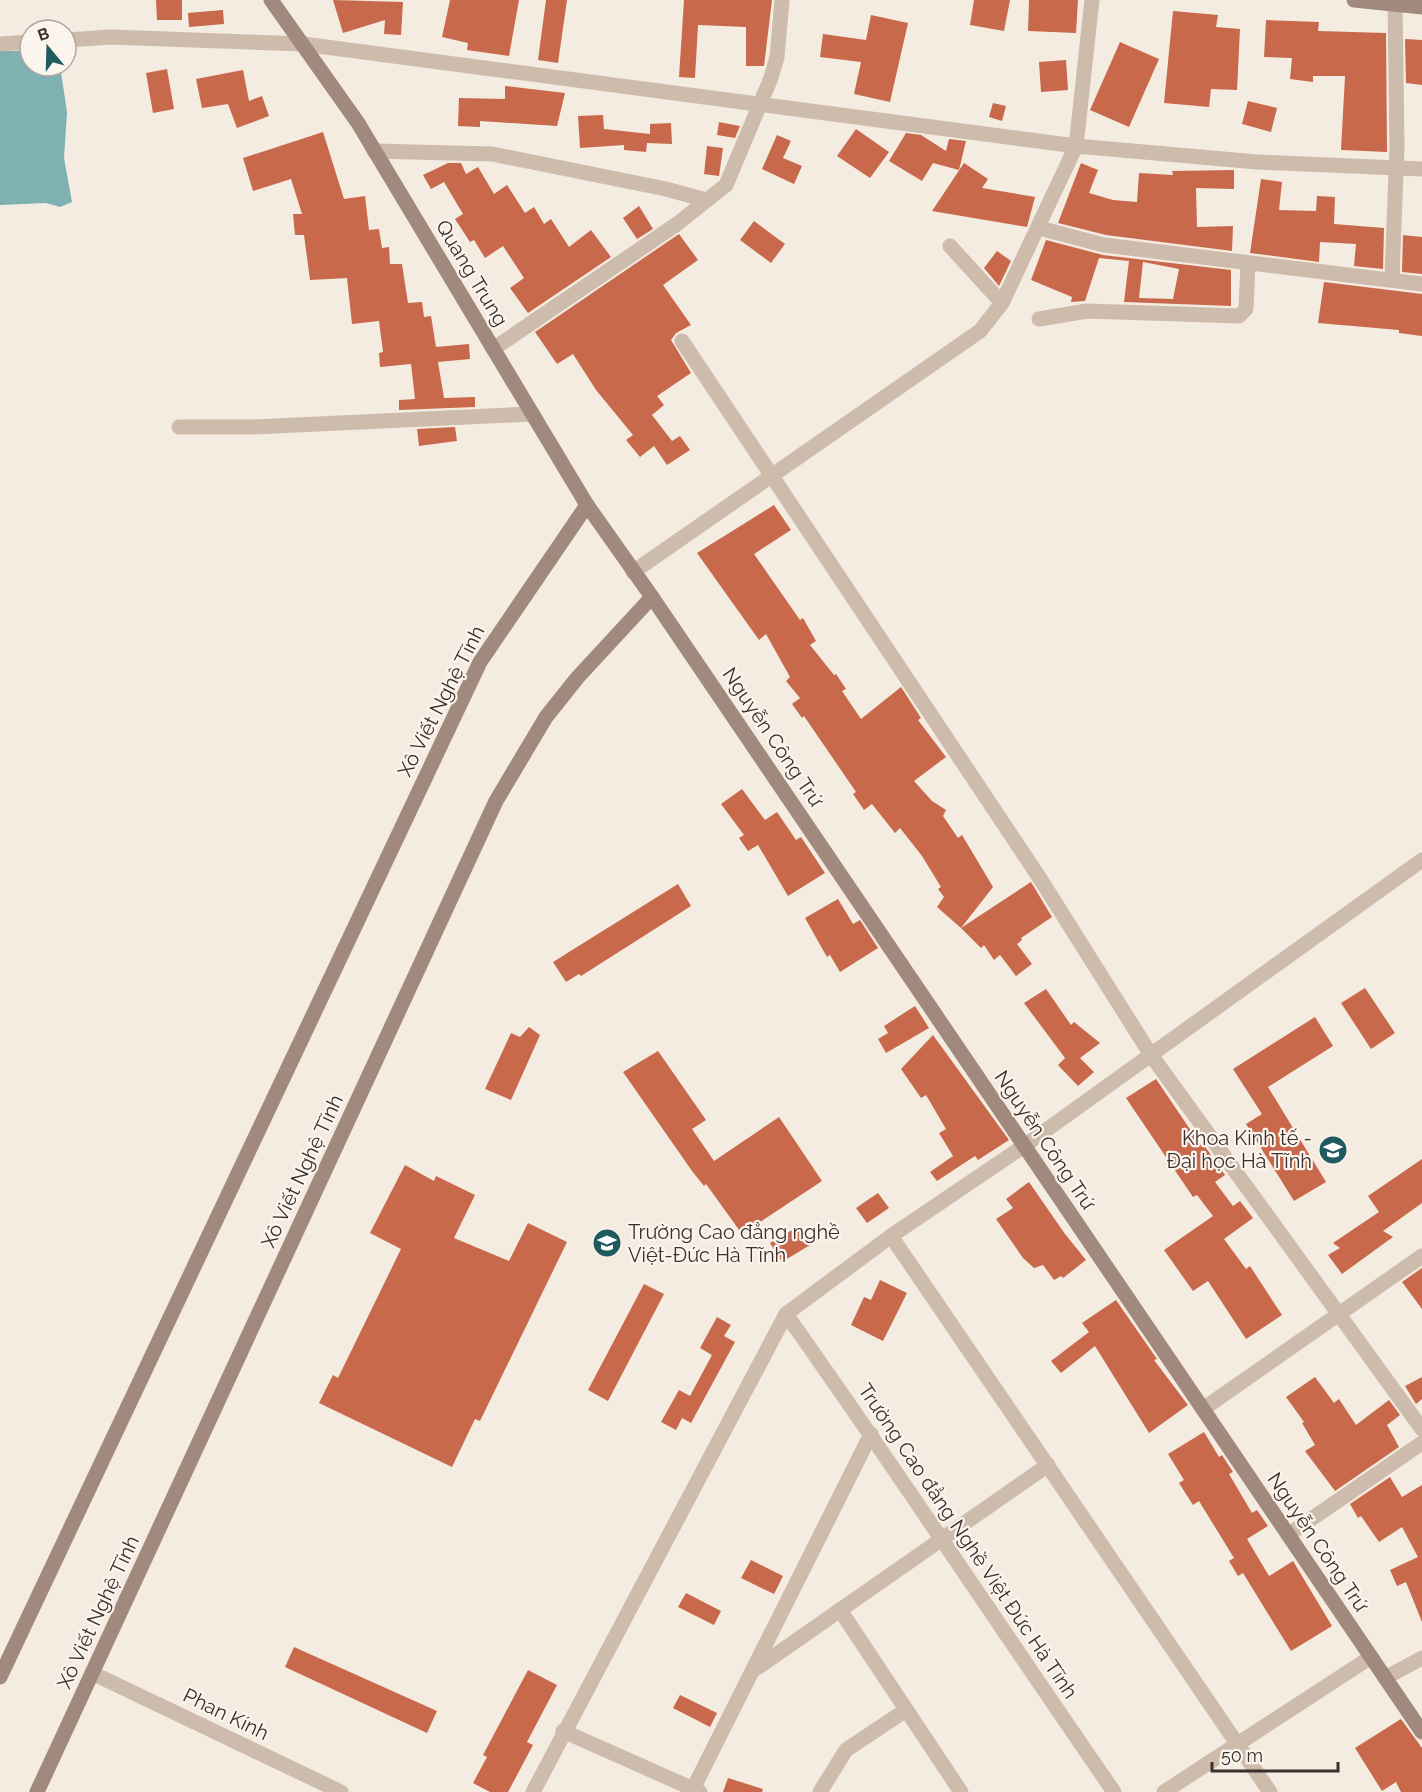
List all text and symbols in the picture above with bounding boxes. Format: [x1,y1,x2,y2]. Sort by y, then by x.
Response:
north arrow [18,18,78,78]
text: B [35,23,52,45]
street label: Quang Trung [431,216,513,330]
street label: Xô Viết Nghệ Tĩnh [393,621,489,781]
street label: Nguyễn Công Trứ [718,663,829,812]
street label: Nguyễn Công Trứ [990,1066,1101,1215]
street label: Xô Viết Nghệ Tĩnh [256,1091,348,1251]
place label: Khoa Kinh tế - Đại học Hà Tĩnh [1166,1126,1312,1173]
school or university icon: Khoa Kinh tế - Đại học Hà Tĩnh [1317,1134,1349,1166]
place label: Trường Cao đẳng nghề Việt-Đức Hà Tĩnh [628,1220,840,1267]
school or university icon: Trường Cao đẳng nghề Việt-Đức Hà Tĩnh [591,1227,623,1259]
street label: Trường Cao đẳng Nghề Việt Đức Hà Tĩnh [853,1379,1083,1703]
street label: Nguyễn Công Trứ [1263,1468,1374,1617]
street label: Xô Viết Nghệ Tĩnh [52,1532,144,1692]
street label: Phan Kính [179,1683,273,1745]
scale bar [1212,1735,1338,1773]
text: 50 m [1221,1745,1263,1766]

